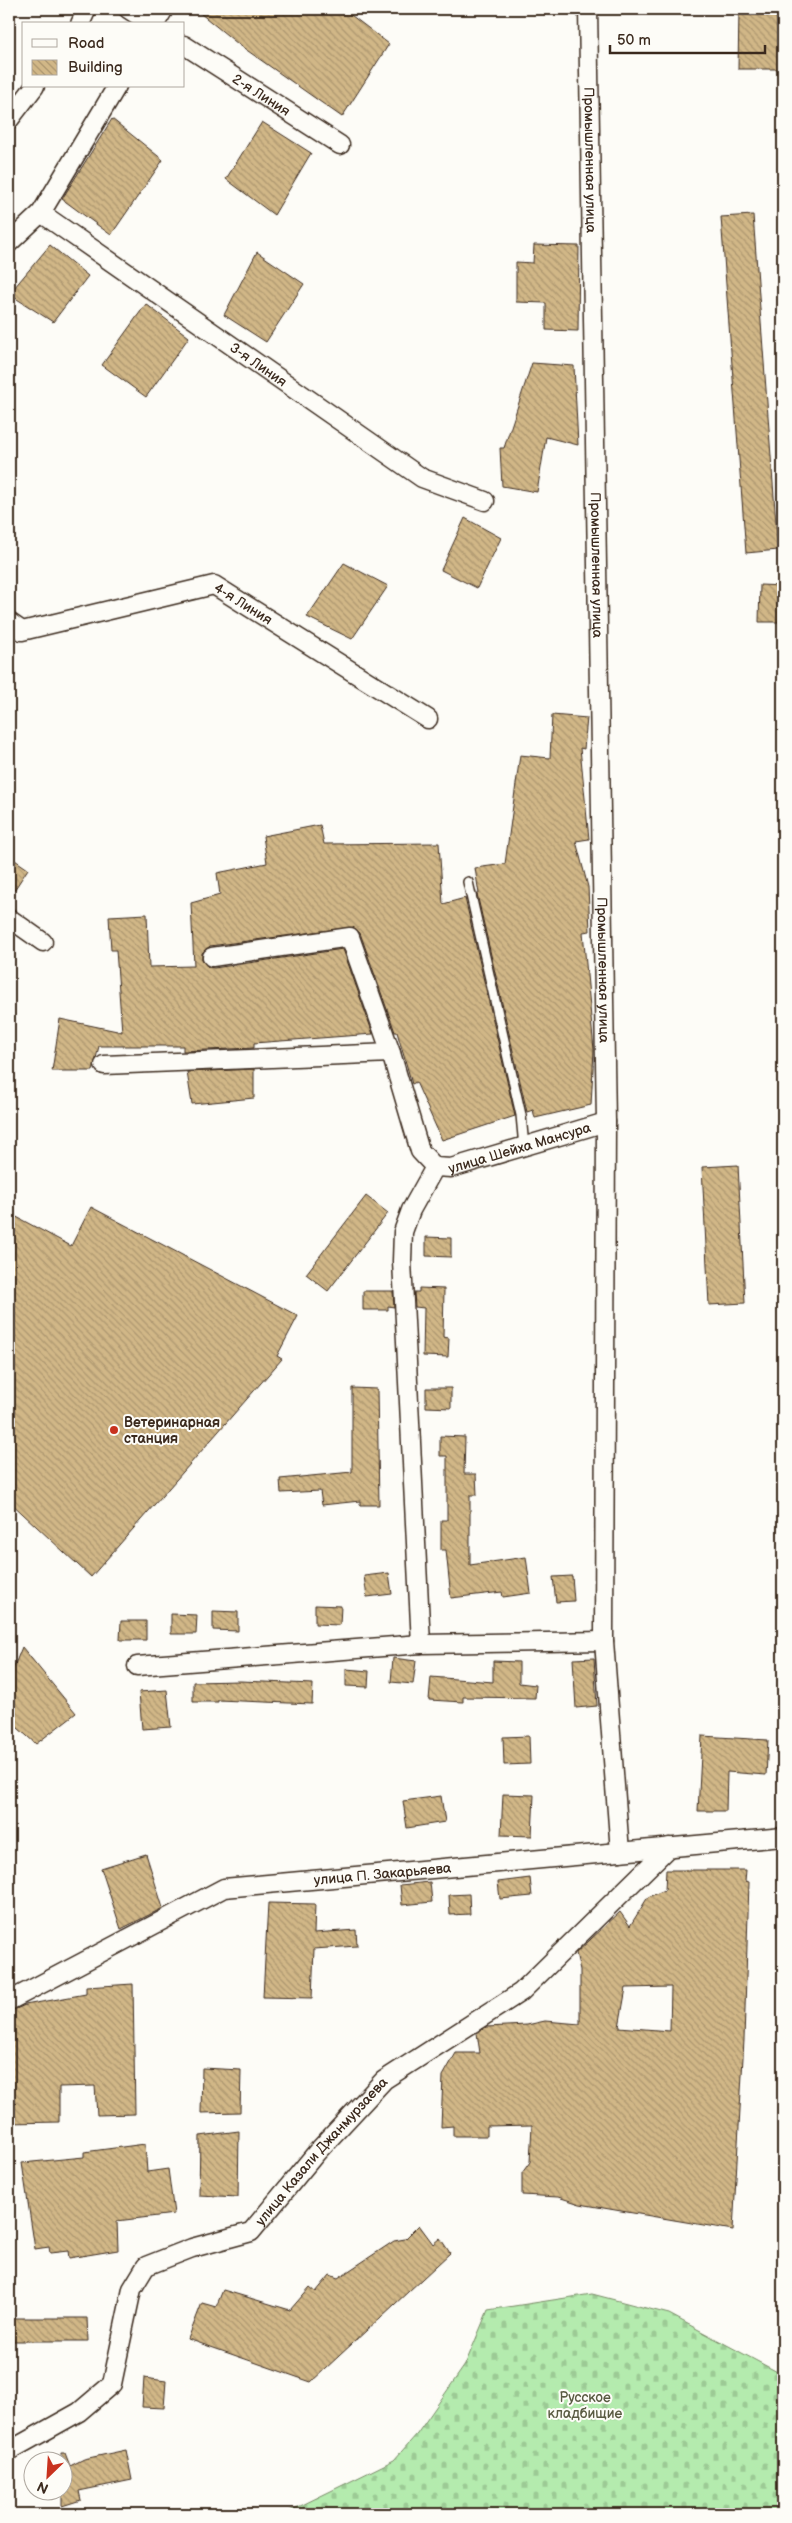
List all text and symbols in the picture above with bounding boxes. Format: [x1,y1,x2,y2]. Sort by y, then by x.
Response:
legend [22,22,185,88]
scale bar [610,22,764,54]
text: 50 m [617,31,651,50]
text: Road [68,34,104,53]
text: Building [68,58,123,77]
street label: 2-я Линия [229,70,294,120]
street label: Промышленная улица [581,87,600,234]
street label: 3-я Линия [227,339,290,390]
street label: Промышленная улица [587,492,607,639]
street label: 4-я Линия [211,579,276,628]
street label: Промышленная улица [594,897,613,1044]
street label: улица Шейха Мансура [446,1118,593,1177]
place label: Ветеринарная станция [124,1414,220,1447]
marker: Ветеринарная станция [108,1424,120,1436]
street label: улица П. Закарьяева [313,1859,452,1888]
street label: улица Казали Джанмурзаева [251,2073,391,2229]
park label: Русское кладбищие [548,2389,623,2422]
north arrow [22,2450,72,2500]
text: N [34,2477,51,2497]

